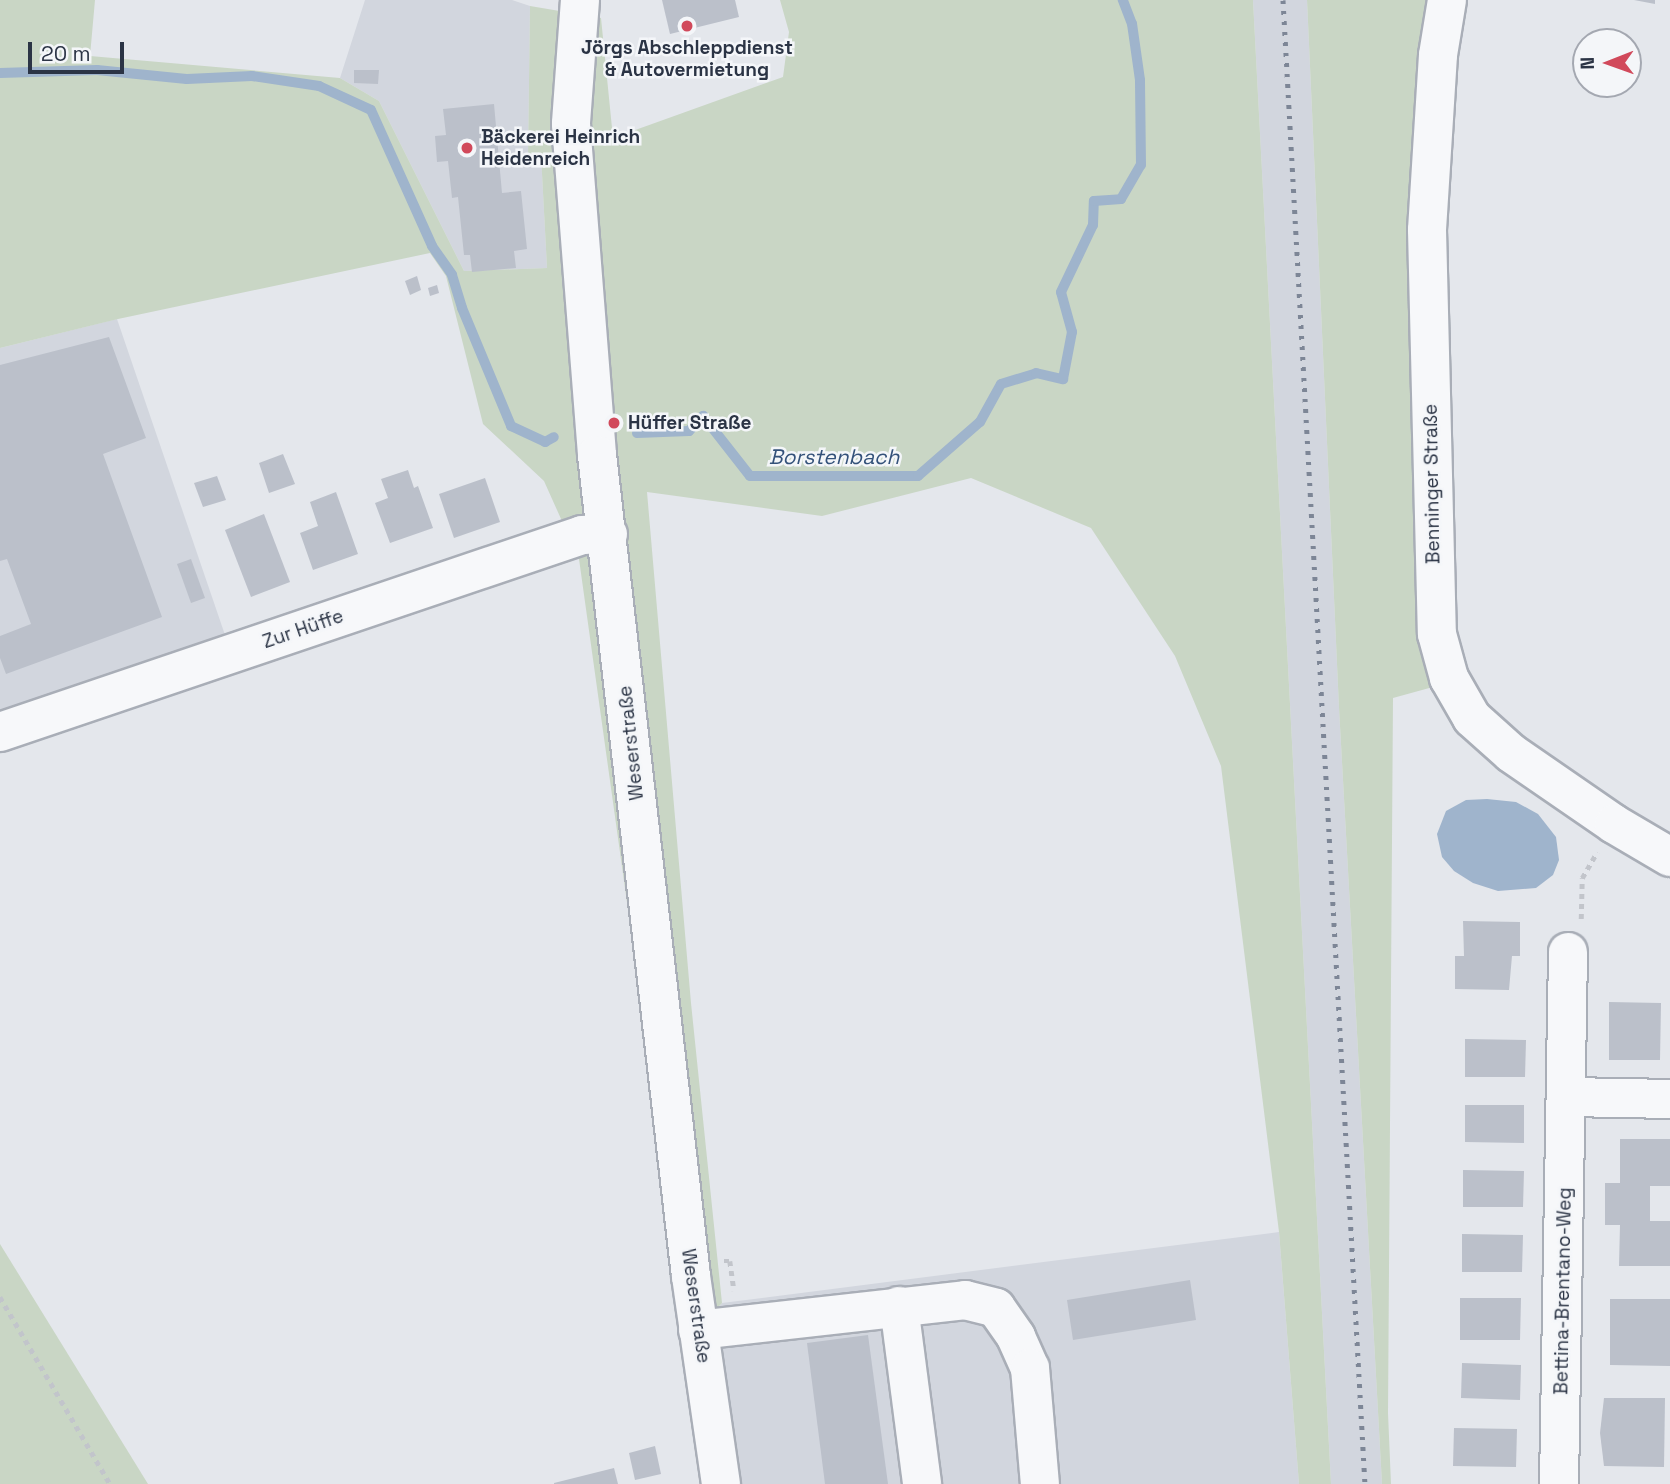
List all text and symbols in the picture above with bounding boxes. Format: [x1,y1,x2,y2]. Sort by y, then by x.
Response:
marker: Jörgs Abschleppdienst & Autovermietung [679,18,695,34]
scale bar [32,28,128,72]
north arrow [1572,28,1642,98]
place label: Jörgs Abschleppdienst & Autovermietung [581,37,793,81]
text: 20 m [41,40,91,67]
text: N [1575,57,1600,70]
place label: Bäckerei Heinrich Heidenreich [481,126,640,170]
marker: Bäckerei Heinrich Heidenreich [459,140,475,156]
street label: Benninger Straße [1419,404,1445,564]
place label: Hüffer Straße [628,412,751,434]
marker: Hüffer Straße [606,415,622,431]
water label: Borstenbach [769,444,899,470]
street label: Zur Hüffe [260,605,346,653]
street label: Weserstraße [614,684,648,802]
street label: Bettina-Brentano-Weg [1550,1187,1576,1395]
street label: Weserstraße [677,1247,715,1365]

